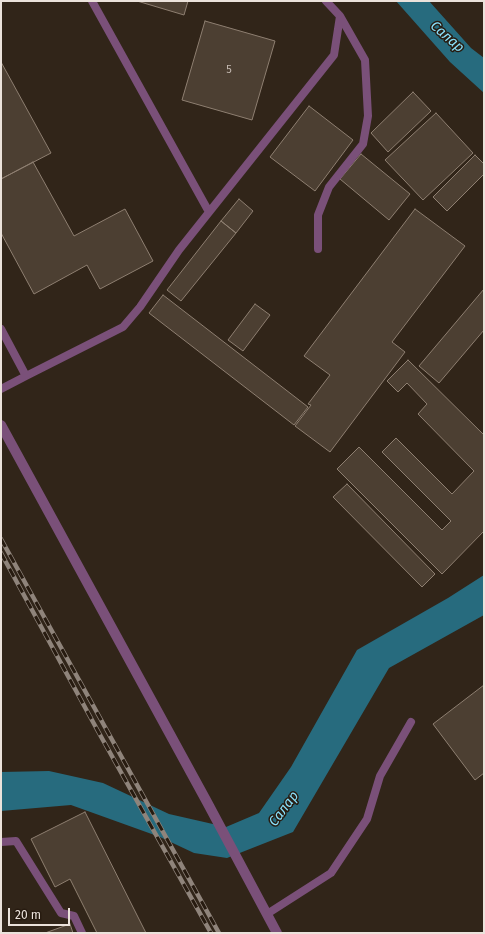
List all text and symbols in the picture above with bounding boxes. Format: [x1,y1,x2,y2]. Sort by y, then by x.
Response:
water label: Салар [427,18,467,56]
house number: 5 [226,63,232,77]
water label: Салар [265,788,303,830]
scale bar [10,900,72,926]
text: 20 m [15,908,41,922]

